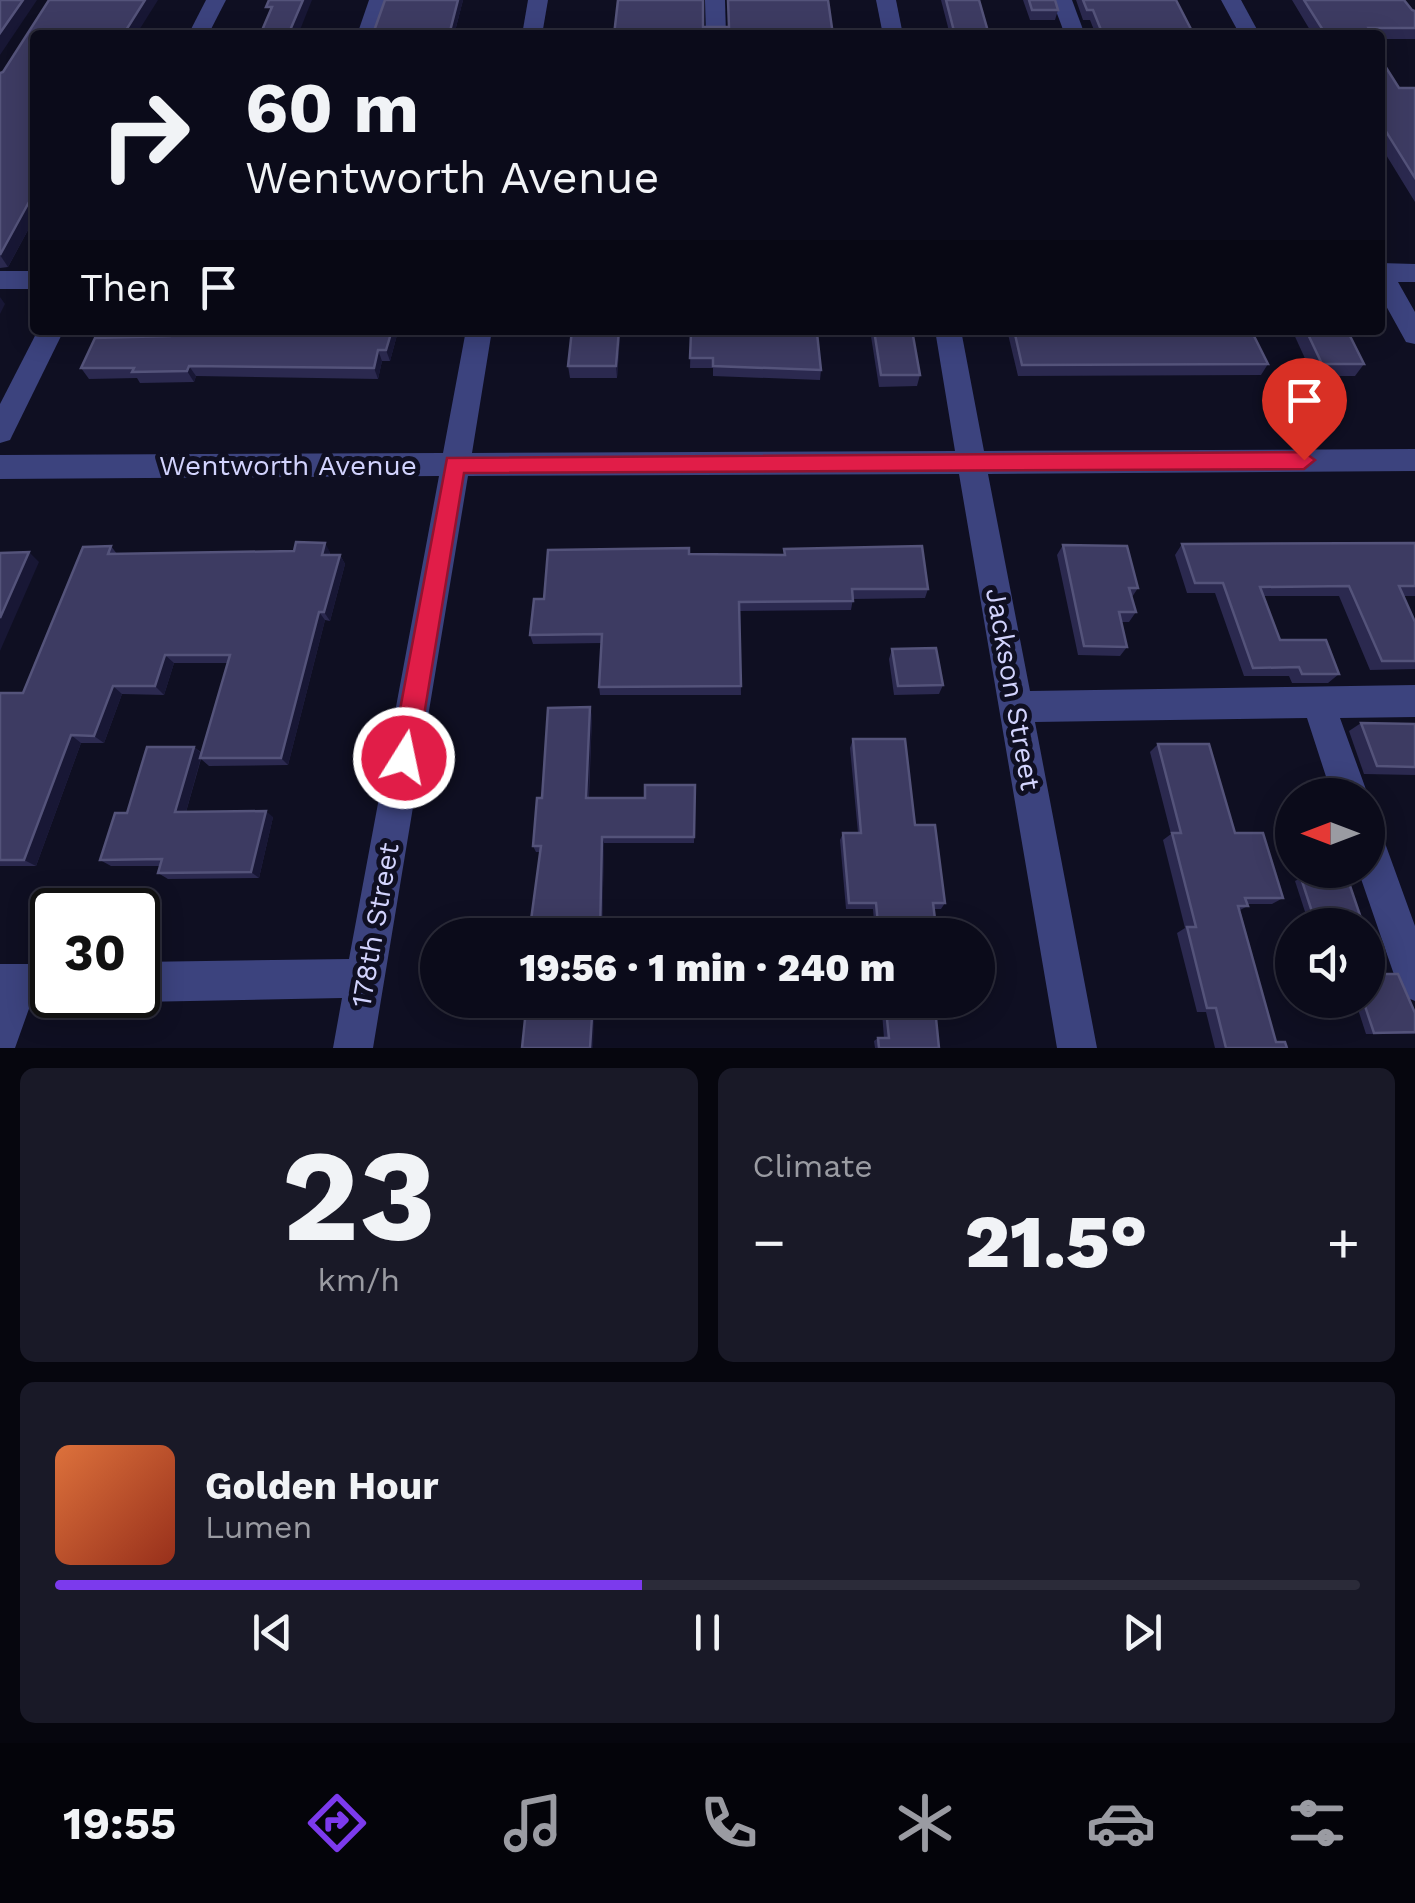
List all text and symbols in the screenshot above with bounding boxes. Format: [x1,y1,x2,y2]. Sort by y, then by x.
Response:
text: 60 m [245,67,419,149]
icon: right [80,70,210,200]
text: Wentworth Avenue [245,151,659,204]
icon: arrive [191,260,246,315]
text: Then [80,266,171,310]
pin [1262,358,1347,461]
icon: arrive [1277,373,1332,428]
street label: Wentworth Avenue [159,449,417,482]
street label: Jackson Street [979,585,1047,793]
position arrow [352,706,456,810]
north arrow [1275,778,1385,888]
map controls [1275,778,1385,1018]
street label: 178th Street [344,840,406,1010]
speed limit sign: 30 [30,888,160,1018]
button: sound [1275,908,1385,1018]
text: 19:56 · 1 min · 240 m [520,946,895,990]
text: 23 [281,1119,436,1272]
text: Climate [753,1147,873,1185]
text: 21.5° [965,1197,1148,1285]
text: − [753,1210,786,1274]
text: + [1327,1210,1360,1274]
text: km/h [318,1261,400,1299]
text: Golden Hour [205,1464,439,1508]
text: Lumen [205,1508,312,1546]
icon: previous [245,1605,300,1660]
icon: pause [680,1605,735,1660]
icon: next [1115,1605,1170,1660]
icon: directions [302,1788,372,1858]
icon: music [498,1788,568,1858]
icon: phone [694,1788,764,1858]
icon: climate [890,1788,960,1858]
icon: car [1086,1788,1156,1858]
icon: filters [1282,1788,1352,1858]
text: 19:55 [63,1797,176,1850]

